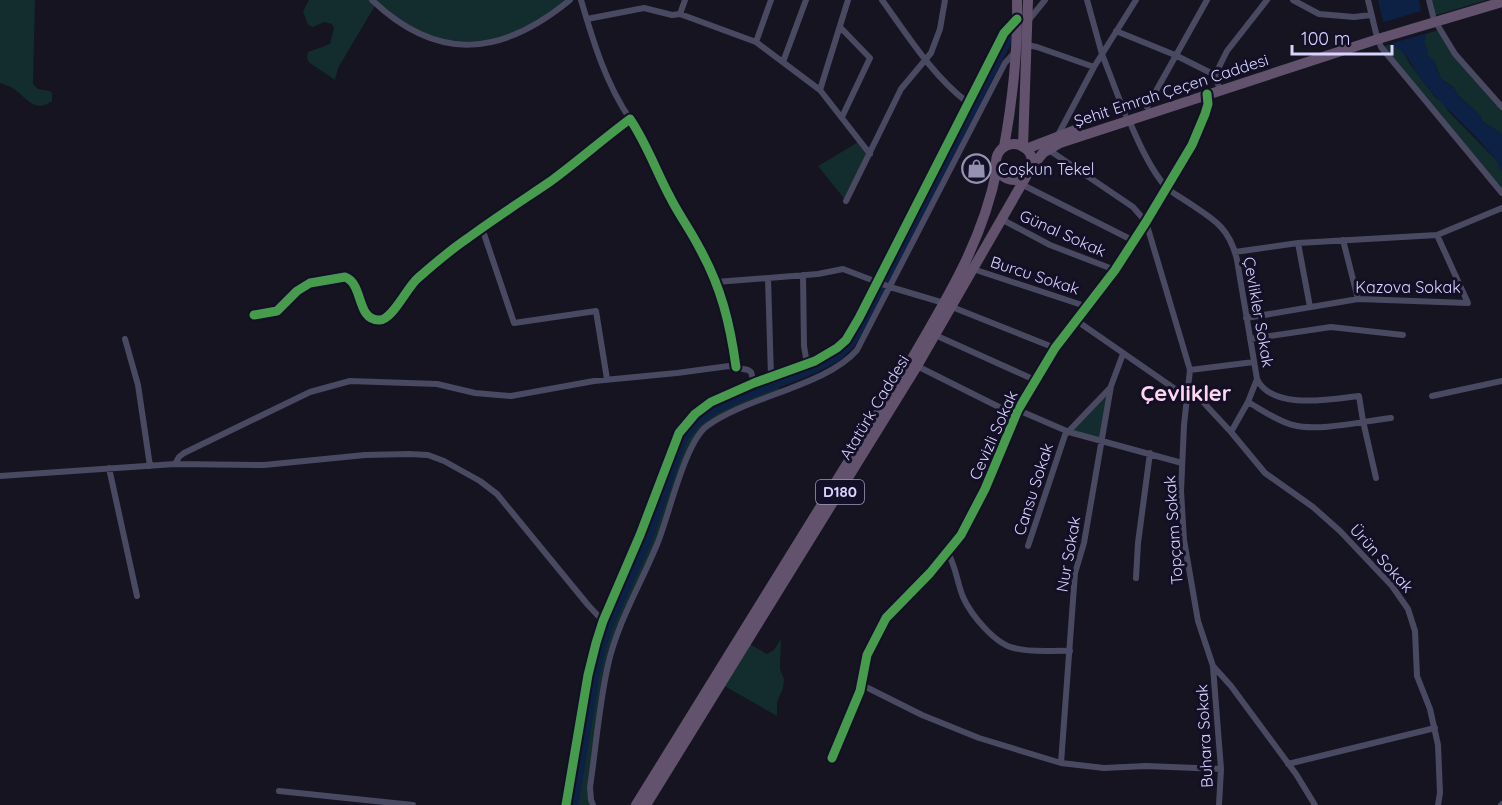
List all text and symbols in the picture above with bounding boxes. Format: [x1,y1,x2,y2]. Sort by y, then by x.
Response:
scale bar [1292,18,1392,56]
text: 100 m [1301,27,1350,50]
street label: Şehit Emrah Çeçen Caddesi [1071,49,1271,131]
shop icon: Coşkun Tekel [961,153,993,185]
place label: Coşkun Tekel [998,159,1095,179]
street label: Günal Sokak [1017,205,1109,261]
street label: Burcu Sokak [988,251,1082,299]
street label: Çevlikler Sokak [1239,255,1279,369]
street label: Kazova Sokak [1355,277,1461,297]
street label: Atatürk Caddesi [835,351,913,463]
district label: Çevlikler [1141,379,1232,407]
street label: Cevizli Sokak [964,387,1022,483]
street label: Cansu Sokak [1009,440,1057,538]
street label: Topçam Sokak [1159,475,1187,585]
road number: D180 [816,480,864,504]
street label: Nur Sokak [1051,514,1085,594]
street label: Ürün Sokak [1346,519,1418,597]
street label: Buhara Sokak [1191,684,1217,788]

